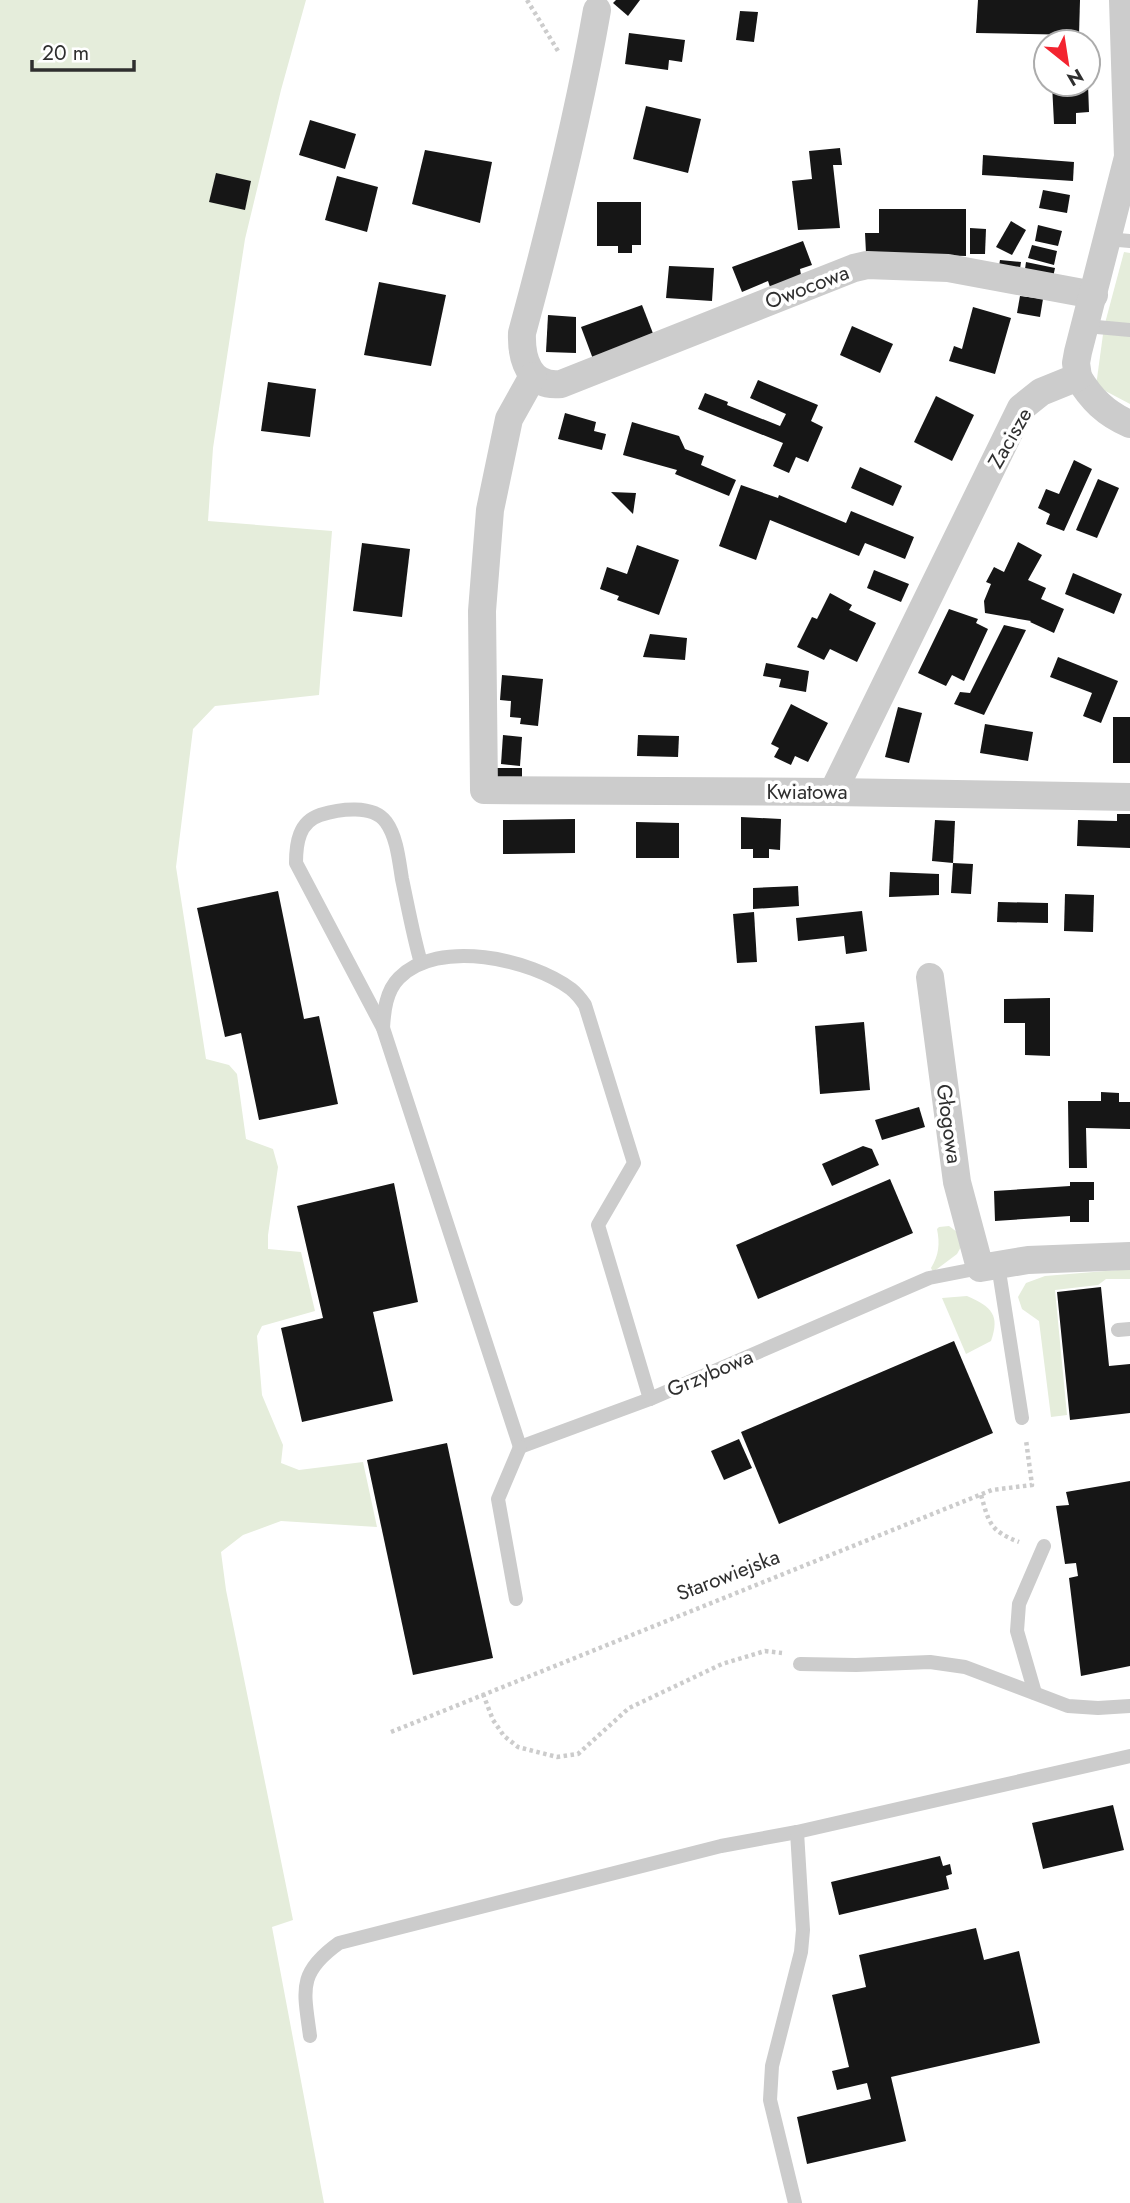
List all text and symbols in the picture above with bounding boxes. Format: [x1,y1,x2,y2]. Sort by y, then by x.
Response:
scale bar [32,28,133,72]
north arrow [1032,28,1102,98]
text: 20 m [42,38,89,68]
text: N [1062,62,1089,93]
street label: Owocowa [761,257,853,317]
street label: Zacisze [981,402,1039,474]
street label: Kwiatowa [766,777,848,807]
street label: Głogowa [929,1082,969,1166]
street label: Grzybowa [662,1341,758,1405]
street label: Starowiejska [672,1542,784,1608]

